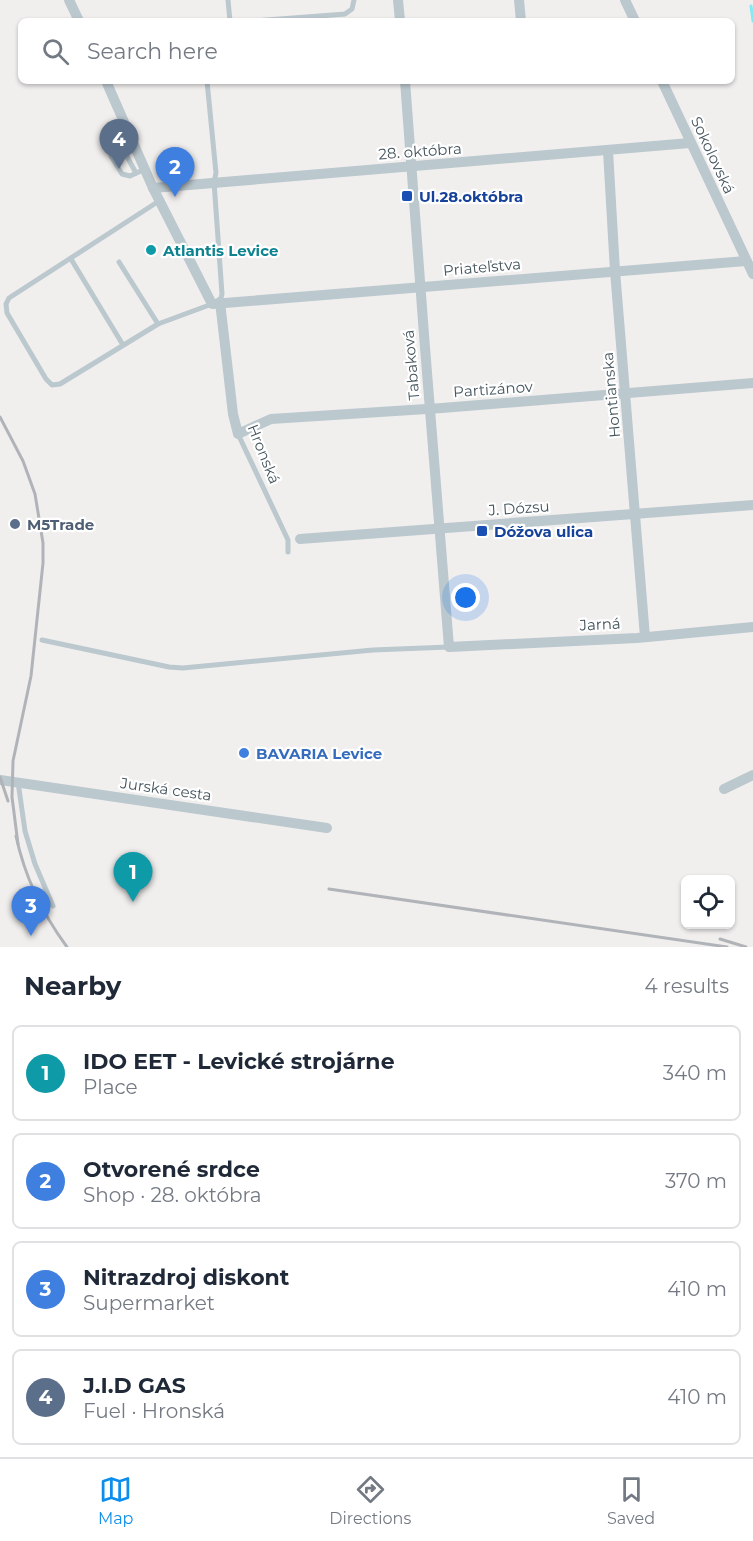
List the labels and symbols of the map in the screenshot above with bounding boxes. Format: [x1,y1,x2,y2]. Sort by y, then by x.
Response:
street label: Sokolovská [687,113,739,197]
pin: 4 [100,120,138,169]
street label: 28. októbra [378,139,462,163]
pin: 2 [156,148,195,197]
place label: Ul.28.októbra [419,187,523,206]
marker: Ul.28.októbra [400,189,414,203]
place label: Atlantis Levice [162,241,278,260]
marker: Atlantis Levice [144,243,158,257]
street label: Priateľstva [442,254,522,280]
street label: Tabaková [398,329,424,401]
street label: Hontianska [598,351,624,439]
street label: Partizánov [453,377,534,401]
street label: Hronská [243,421,285,487]
street label: J. Dózsu [487,496,550,520]
place label: M5Trade [27,515,94,534]
marker: M5Trade [8,517,22,531]
place label: Dóžova ulica [494,522,593,541]
marker: Dóžova ulica [475,524,489,538]
your location [451,583,480,612]
street label: Jarná [578,613,621,635]
place label: BAVARIA Levice [256,744,382,763]
marker: BAVARIA Levice [237,746,251,760]
street label: Jurská cesta [118,773,213,805]
pin: 1 [114,852,152,902]
pin: 3 [12,886,51,936]

